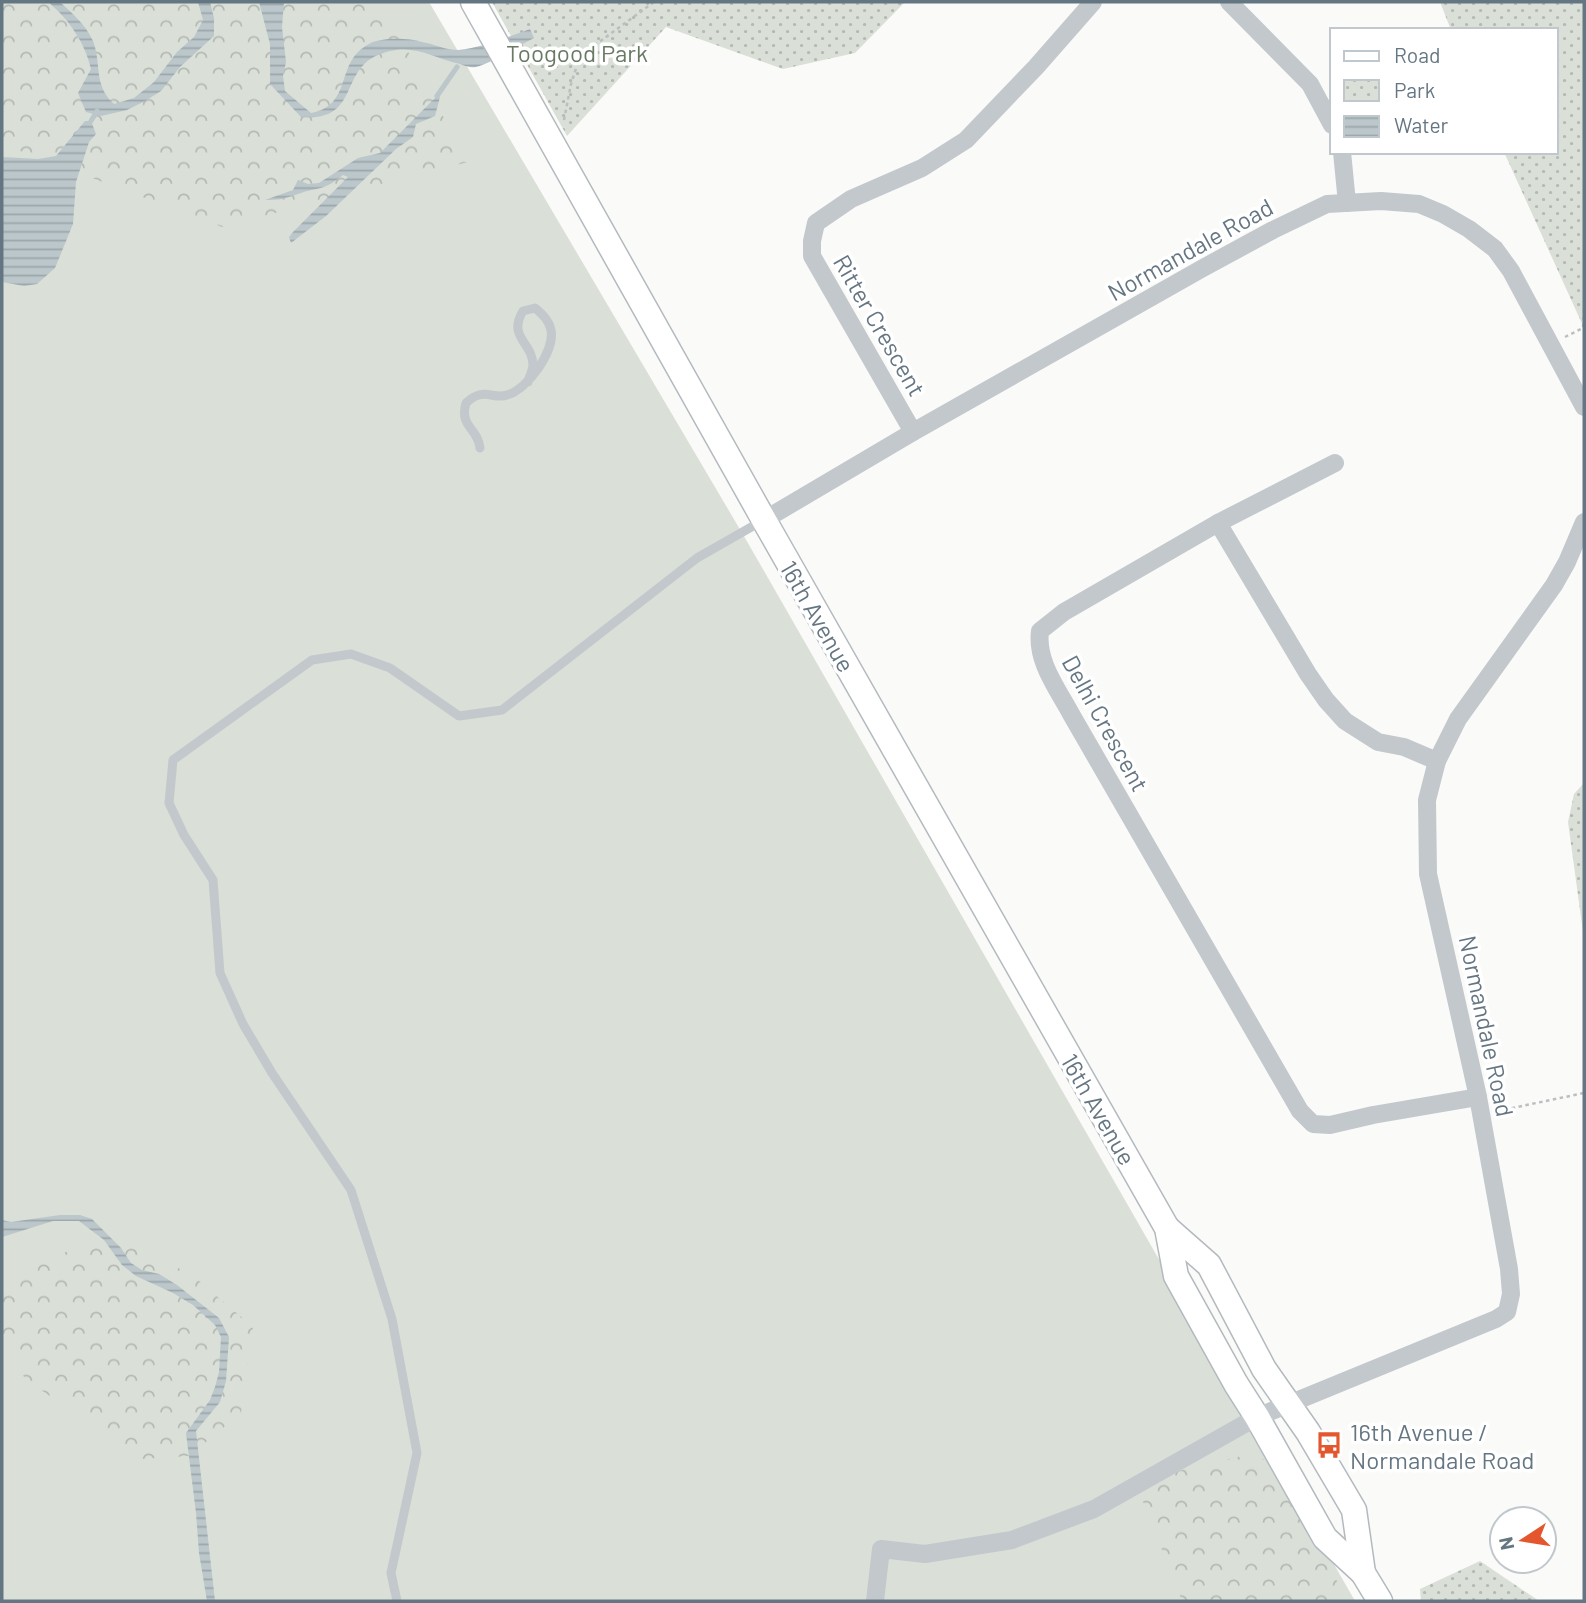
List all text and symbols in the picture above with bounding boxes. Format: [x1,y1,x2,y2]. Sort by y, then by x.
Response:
legend [1330,28,1558,154]
park label: Toogood Park [506,38,648,67]
text: Road [1394,42,1440,67]
text: Park [1394,77,1435,102]
text: Water [1394,112,1449,137]
street label: Normandale Road [1102,192,1278,306]
street label: Ritter Crescent [828,249,932,401]
street label: 16th Avenue [775,555,861,677]
street label: Delhi Crescent [1057,650,1155,796]
street label: Normandale Road [1454,933,1520,1119]
street label: 16th Avenue [1056,1048,1142,1170]
place label: 16th Avenue / Normandale Road [1350,1417,1534,1474]
bus stop icon: 16th Avenue / Normandale Road [1314,1430,1344,1460]
north arrow [1488,1505,1558,1575]
text: N [1493,1535,1518,1552]

